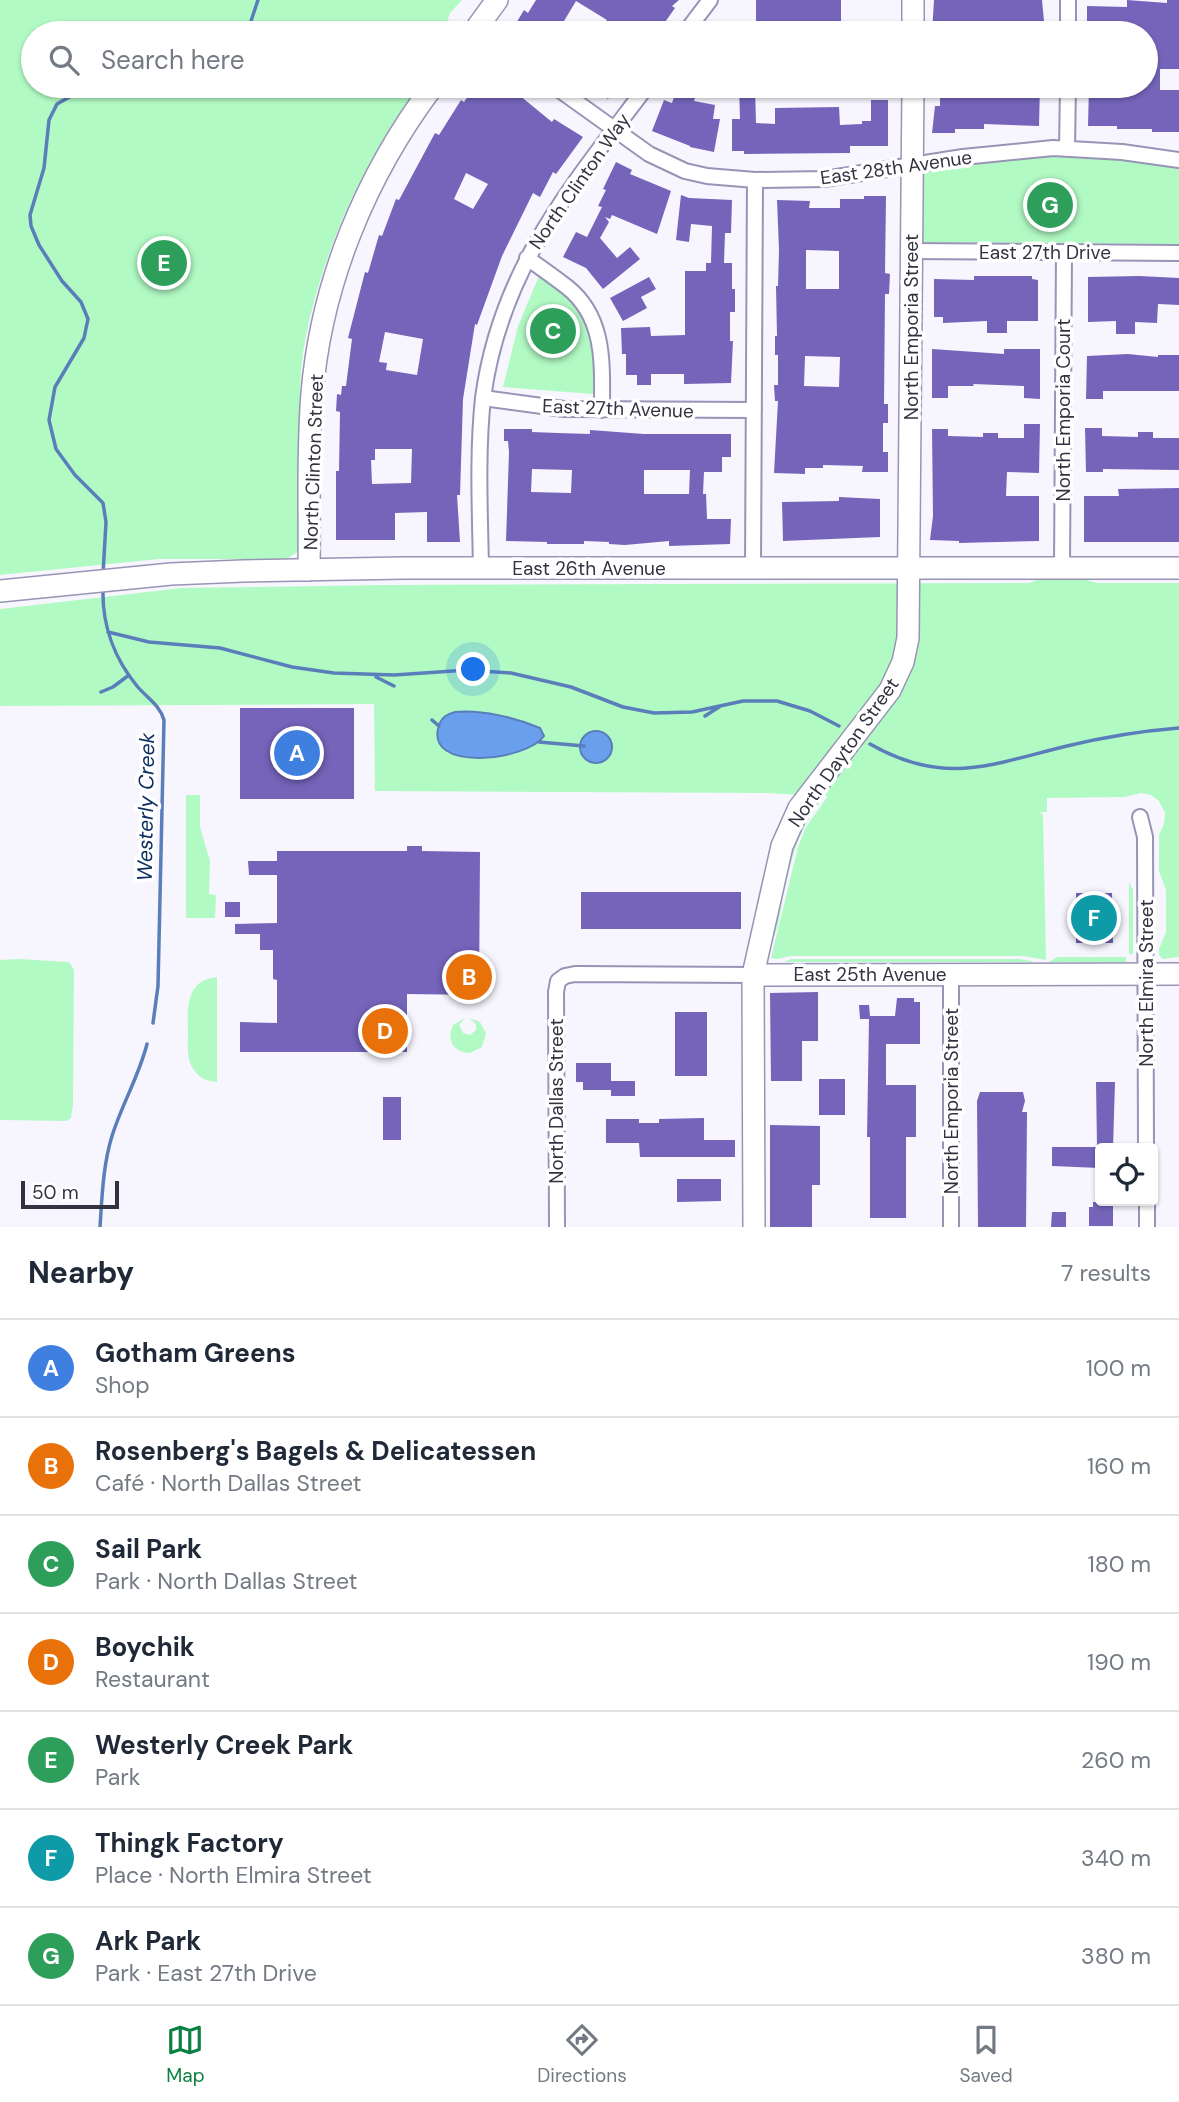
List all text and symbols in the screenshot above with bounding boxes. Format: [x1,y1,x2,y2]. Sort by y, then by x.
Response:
search box [21,21,1158,98]
icon: search [45,41,83,79]
text: Search here [101,43,244,77]
street label: North Clinton Way [523,108,636,254]
street label: East 28th Avenue [819,144,973,191]
pin: G [1027,179,1073,231]
street label: North Emporia Street [899,234,924,420]
pin: E [141,237,187,289]
street label: East 27th Drive [979,240,1111,265]
pin: C [530,305,576,357]
street label: North Emporia Court [1051,319,1076,501]
street label: North Clinton Street [298,373,329,551]
street label: East 27th Avenue [542,393,694,424]
street label: East 26th Avenue [512,556,666,581]
your location [456,652,490,686]
street label: North Dayton Street [782,673,904,832]
pin: A [274,727,320,779]
water label: Westerly Creek [131,732,161,882]
pin: F [1071,892,1117,944]
street label: North Elmira Street [1134,899,1159,1067]
pin: B [446,951,492,1003]
street label: East 25th Avenue [793,962,947,987]
pin: D [362,1005,408,1057]
street label: North Emporia Street [939,1008,964,1194]
street label: North Dallas Street [544,1018,569,1184]
map controls [1095,1143,1158,1206]
button: locate [1095,1143,1158,1206]
scale bar [21,1178,119,1210]
text: 50 m [32,1180,79,1205]
text: Nearby [28,1253,134,1292]
text: 7 results [1061,1258,1151,1288]
text: Gotham Greens [95,1336,296,1370]
text: A [43,1353,59,1383]
text: 100 m [1086,1353,1151,1383]
text: Shop [95,1370,150,1400]
text: Rosenberg's Bagels & Delicatessen [95,1434,536,1468]
text: B [44,1451,58,1481]
text: 160 m [1087,1451,1151,1481]
text: Café · North Dallas Street [95,1468,362,1498]
text: Sail Park [95,1532,202,1566]
text: C [43,1549,59,1579]
text: 180 m [1087,1549,1151,1579]
text: Park · North Dallas Street [95,1566,358,1596]
text: Boychik [95,1630,195,1664]
text: D [43,1647,59,1677]
text: 190 m [1087,1647,1151,1677]
text: Restaurant [95,1664,210,1694]
text: Westerly Creek Park [95,1728,353,1762]
text: E [44,1745,58,1775]
text: 260 m [1081,1745,1151,1775]
text: Park [95,1762,140,1792]
text: Thingk Factory [95,1826,284,1860]
text: F [45,1843,57,1873]
text: 340 m [1081,1843,1151,1873]
text: Place · North Elmira Street [95,1860,372,1890]
text: Ark Park [95,1924,201,1958]
text: G [42,1941,60,1971]
text: 380 m [1081,1941,1151,1971]
text: Park · East 27th Drive [95,1958,317,1988]
tab: Map [166,2021,205,2088]
tab: Directions [537,2021,627,2088]
tab: Saved [959,2021,1013,2088]

